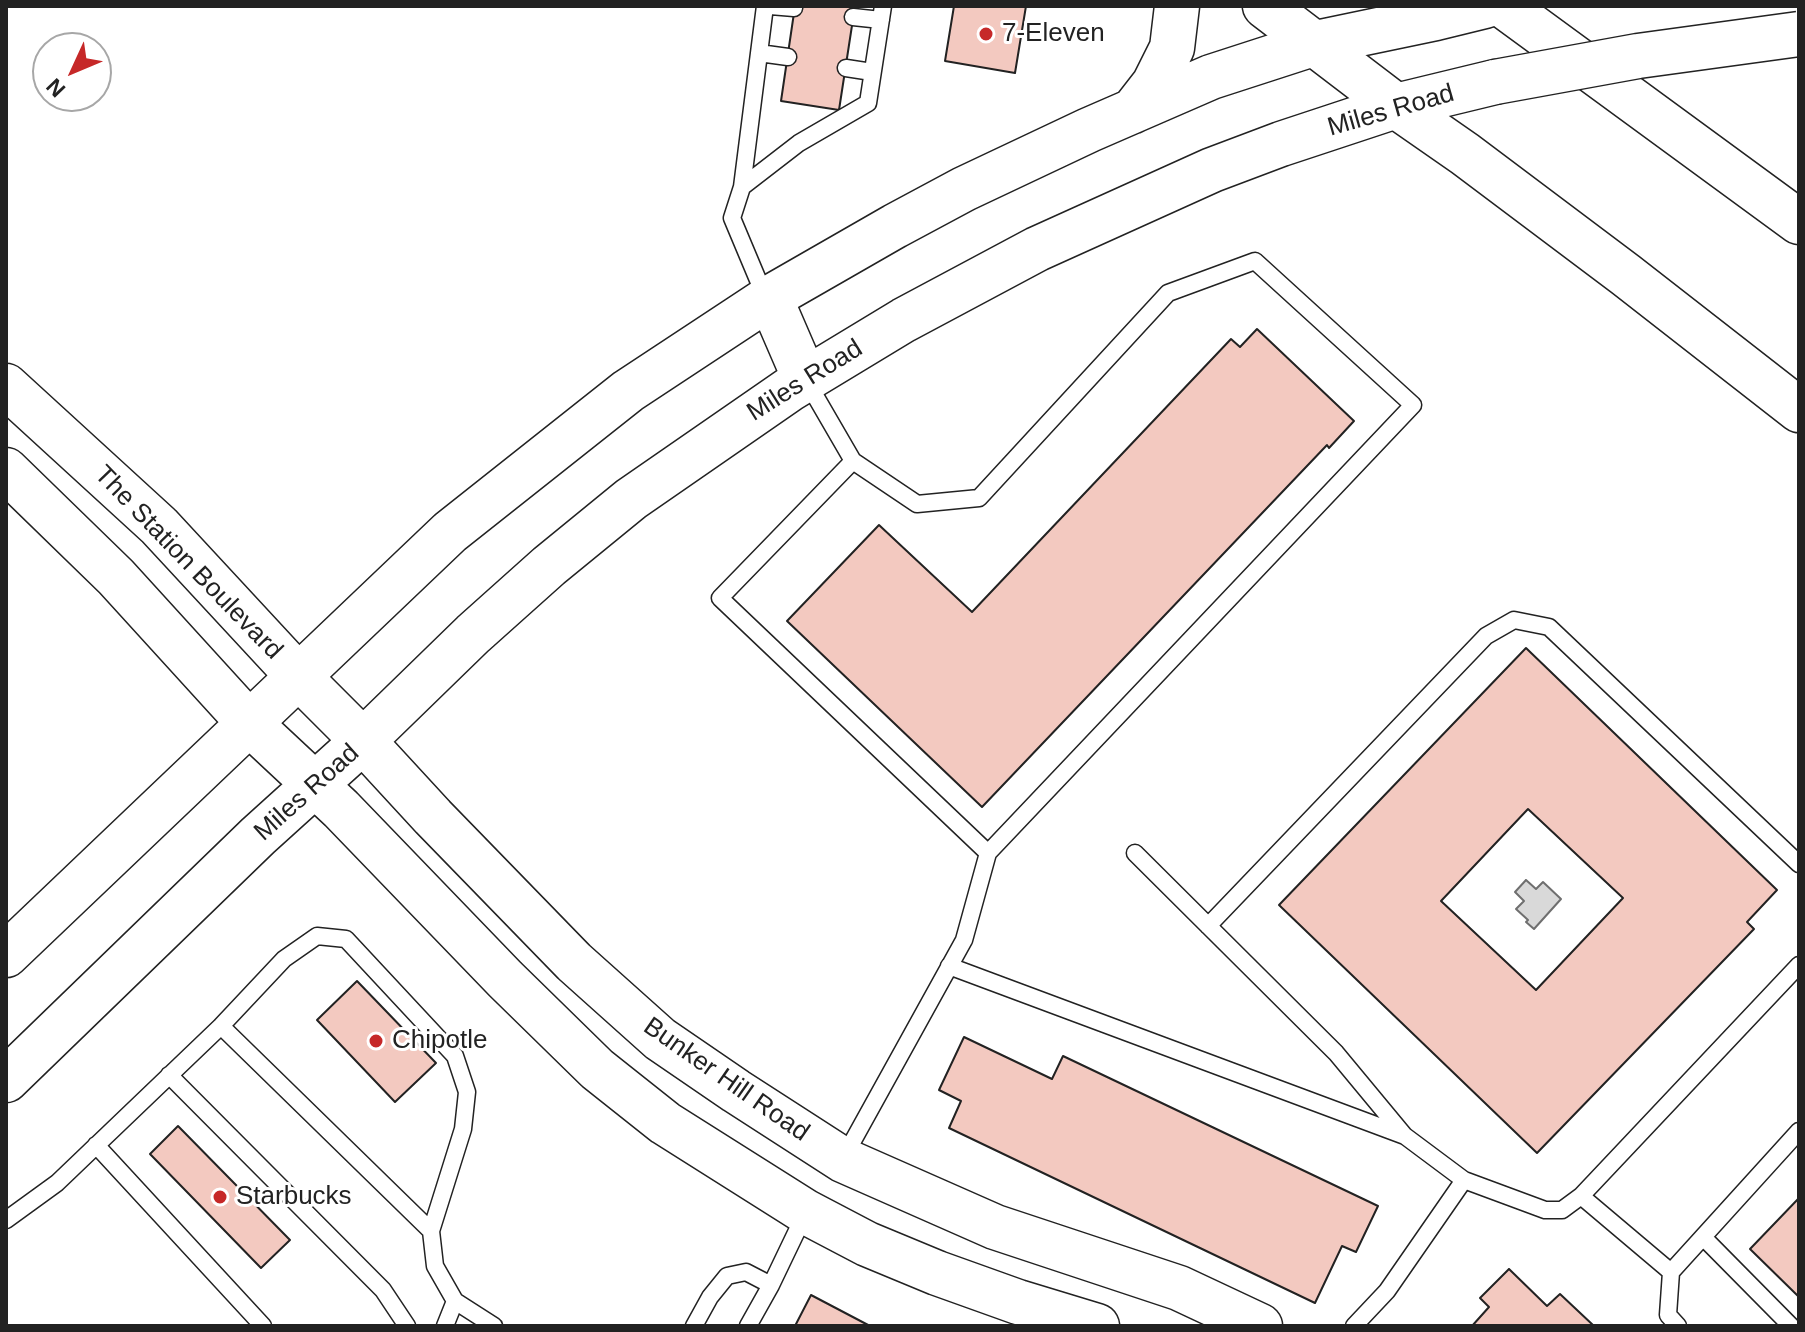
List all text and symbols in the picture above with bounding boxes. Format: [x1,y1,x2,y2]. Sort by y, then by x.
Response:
place label: 7-Eleven [1002,18,1105,50]
marker: 7-Eleven [977,25,995,43]
north arrow [32,32,112,112]
text: N [41,73,70,102]
street label: Miles Road [1324,78,1458,144]
street label: Miles Road [742,333,868,429]
street label: The Station Boulevard [87,460,289,666]
street label: Miles Road [248,738,366,848]
street label: Bunker Hill Road [637,1011,815,1149]
place label: Chipotle [392,1025,487,1057]
marker: Chipotle [367,1032,385,1050]
place label: Starbucks [236,1181,352,1213]
marker: Starbucks [211,1188,229,1206]

